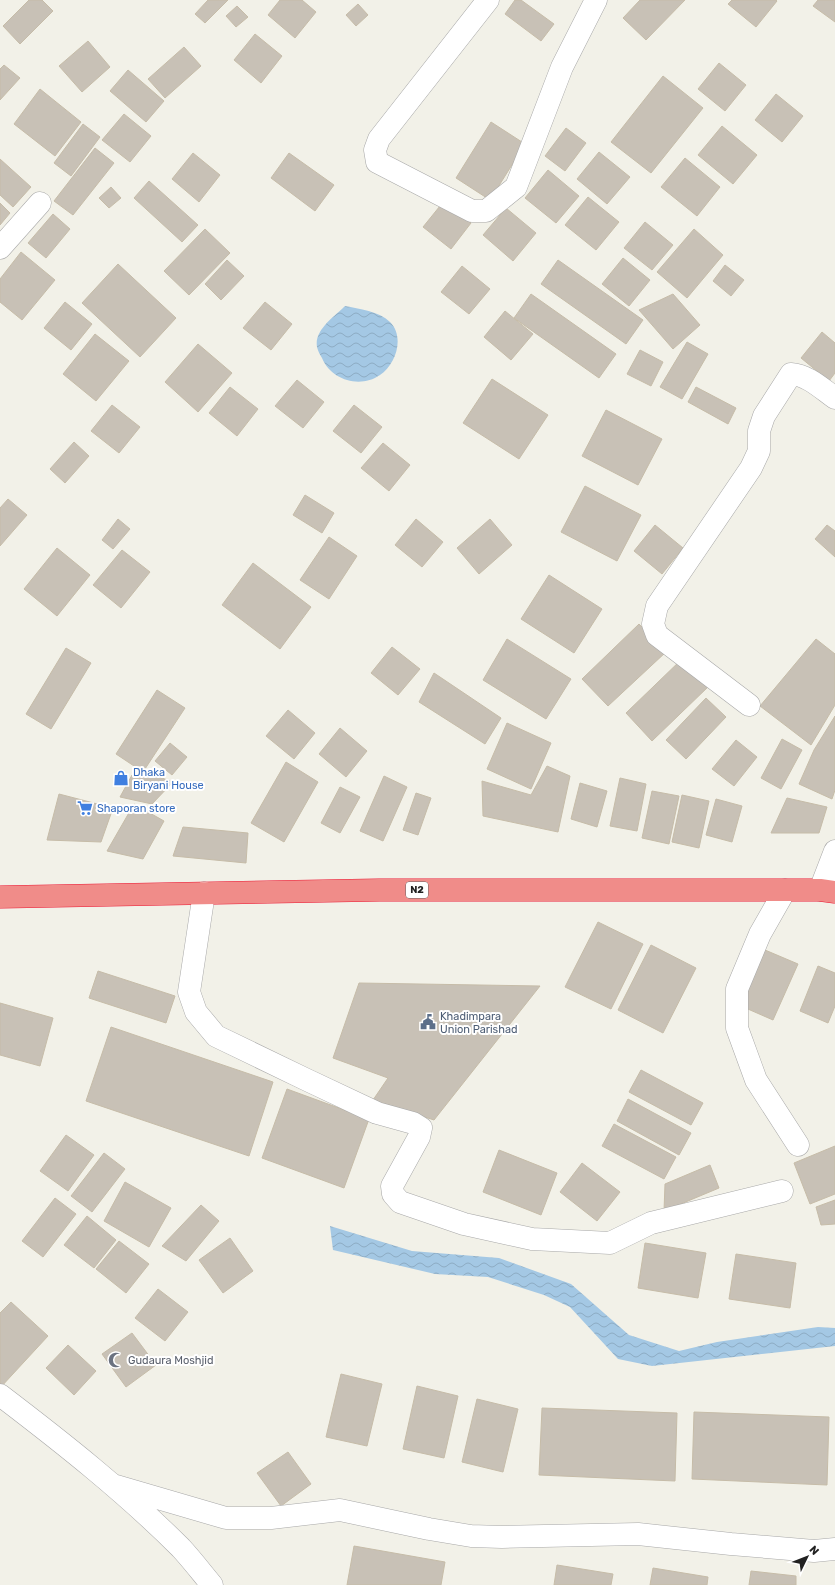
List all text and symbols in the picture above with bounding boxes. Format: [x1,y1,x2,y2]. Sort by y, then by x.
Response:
place label: Dhaka Biryani House [133,766,204,792]
shop icon: Dhaka Biryani House [112,769,130,787]
supermarket icon: Shaporan store [76,799,94,817]
place label: Shaporan store [97,802,175,815]
road number: N2 [406,882,428,898]
place label: Khadimpara Union Parishad [440,1010,518,1036]
public building icon: Khadimpara Union Parishad [419,1013,437,1031]
mosque icon: Gudaura Moshjid [107,1351,125,1369]
place label: Gudaura Moshjid [128,1354,214,1367]
north arrow [787,1537,827,1577]
text: N [806,1543,821,1558]

